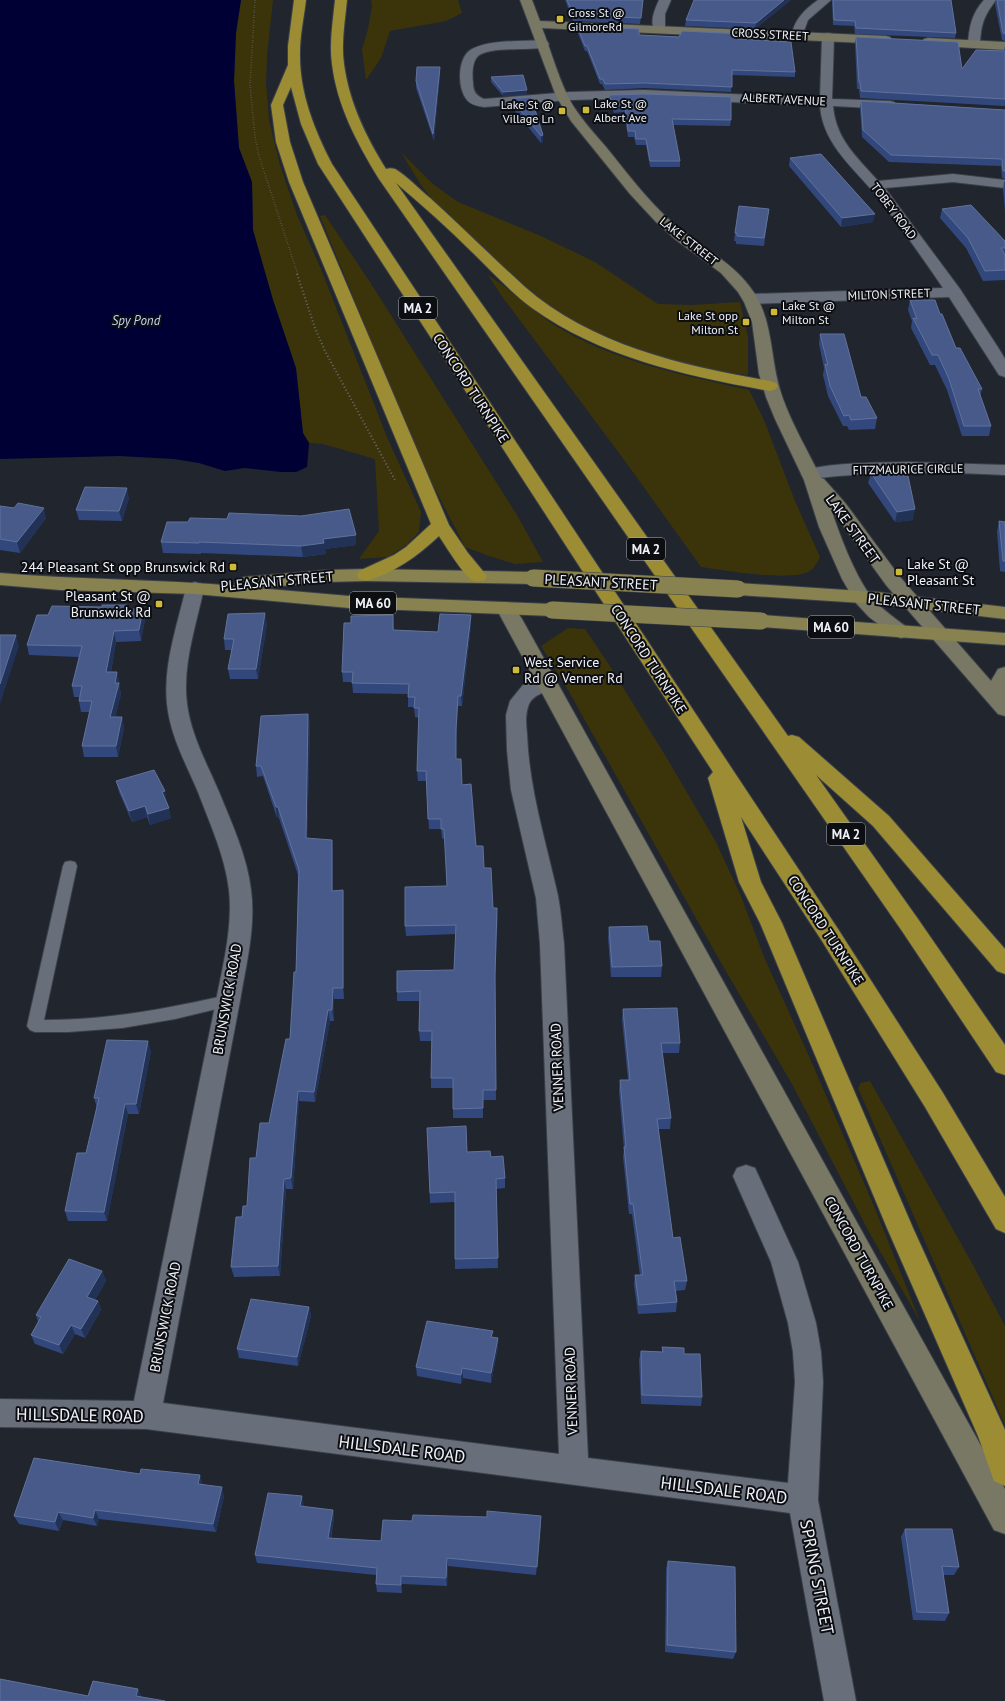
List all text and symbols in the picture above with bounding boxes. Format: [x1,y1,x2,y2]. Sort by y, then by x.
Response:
place label: Cross St @ GilmoreRd [568,5,625,34]
marker: Cross St @ GilmoreRd [555,14,565,24]
street label: CROSS STREET [731,24,809,44]
street label: ALBERT AVENUE [742,89,826,109]
place label: Lake St @ Albert Ave [594,96,647,125]
place label: Lake St @ Village Ln [501,97,554,126]
marker: Lake St @ Albert Ave [581,105,591,115]
marker: Lake St @ Village Ln [557,106,567,116]
street label: TOBEY ROAD [868,180,920,242]
street label: LAKE STREET [657,214,721,269]
street label: MILTON STREET [847,285,931,303]
road number: MA 2 [399,297,437,319]
place label: Lake St @ Milton St [782,298,835,327]
marker: Lake St @ Milton St [769,307,779,317]
place label: Lake St opp Milton St [678,308,738,337]
water label: Spy Pond [112,312,161,329]
marker: Lake St opp Milton St [741,317,751,327]
street label: CONCORD TURNPIKE [429,330,513,446]
street label: FITZMAURICE CIRCLE [853,461,963,477]
street label: LAKE STREET [822,491,884,567]
road number: MA 2 [627,538,665,560]
place label: Lake St @ Pleasant St [907,555,974,589]
place label: 244 Pleasant St opp Brunswick Rd [21,558,225,576]
marker: 244 Pleasant St opp Brunswick Rd [228,562,238,572]
street label: PLEASANT STREET [220,567,334,595]
marker: Lake St @ Pleasant St [894,567,904,577]
street label: PLEASANT STREET [544,570,658,594]
place label: Pleasant St @ Brunswick Rd [65,587,151,621]
street label: PLEASANT STREET [867,589,981,619]
road number: MA 60 [350,592,396,614]
marker: Pleasant St @ Brunswick Rd [154,599,164,609]
street label: CONCORD TURNPIKE [607,601,691,717]
road number: MA 60 [808,616,854,638]
place label: West Service Rd @ Venner Rd [524,653,623,687]
marker: West Service Rd @ Venner Rd [511,665,521,675]
road number: MA 2 [827,823,865,845]
street label: CONCORD TURNPIKE [784,872,868,988]
street label: BRUNSWICK ROAD [208,942,246,1056]
street label: VENNER ROAD [546,1023,568,1112]
street label: CONCORD TURNPIKE [820,1193,898,1313]
street label: BRUNSWICK ROAD [145,1260,185,1374]
street label: VENNER ROAD [560,1347,582,1436]
street label: HILLSDALE ROAD [16,1403,144,1427]
street label: HILLSDALE ROAD [337,1430,467,1468]
street label: HILLSDALE ROAD [659,1471,789,1509]
street label: SPRING STREET [795,1518,839,1637]

